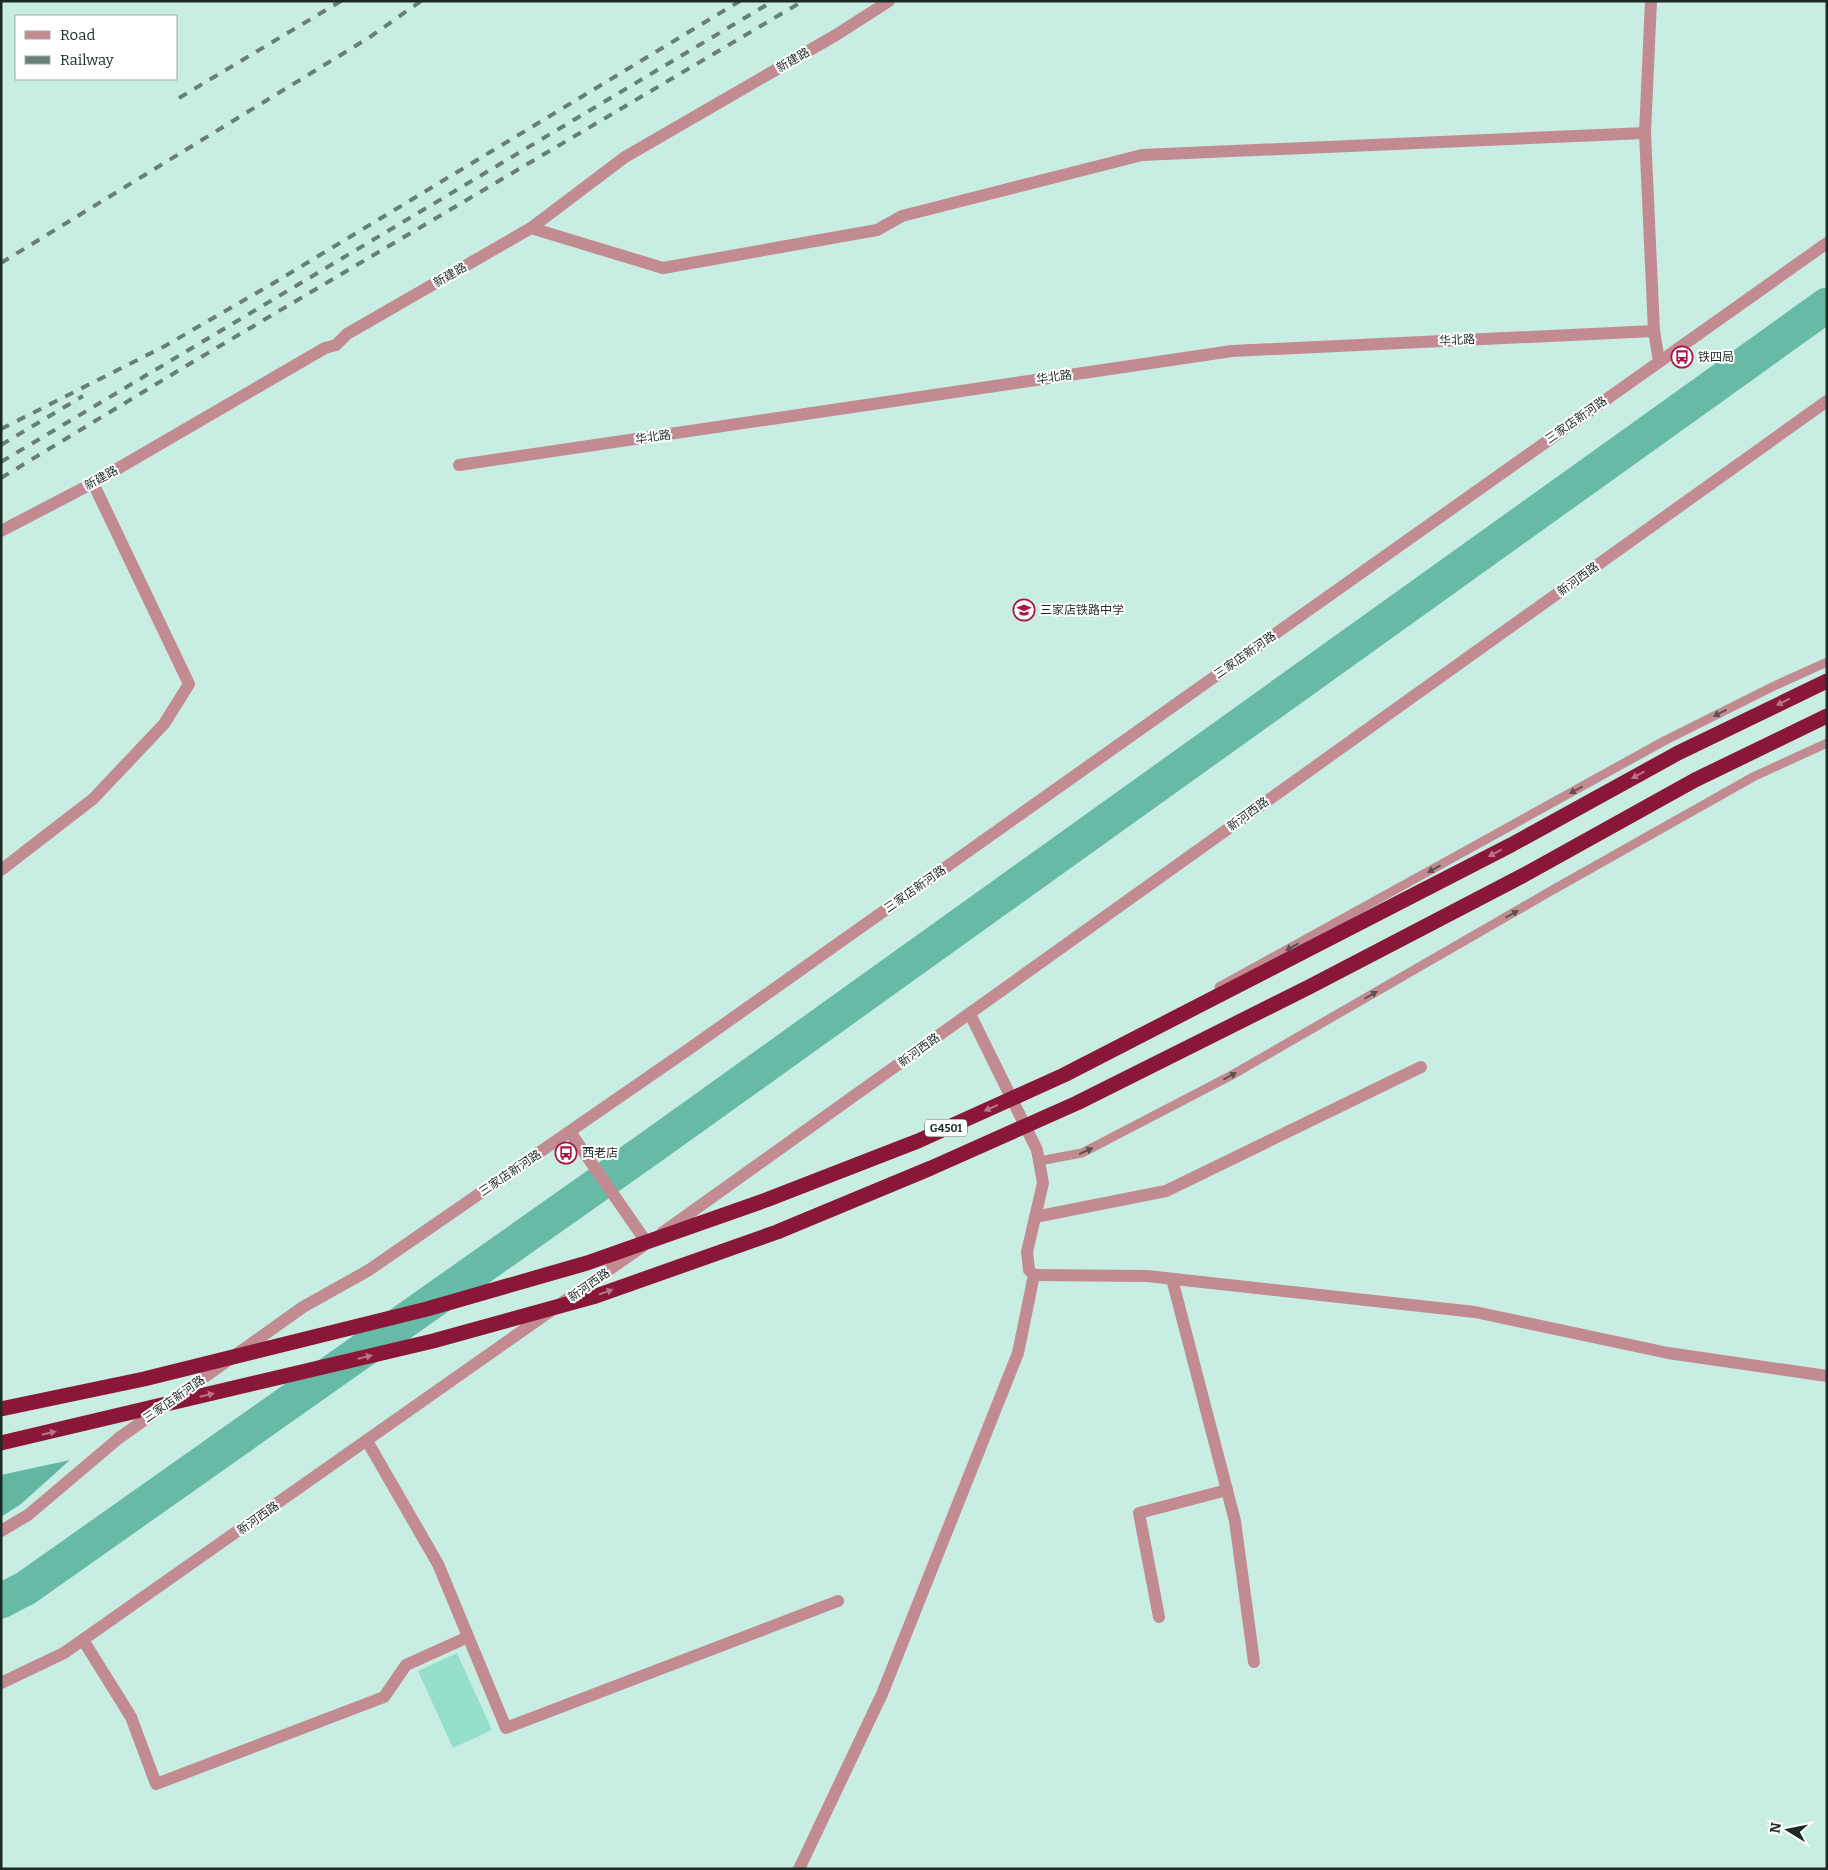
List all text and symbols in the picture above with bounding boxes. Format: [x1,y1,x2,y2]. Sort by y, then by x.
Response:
legend [15,15,178,80]
text: Road [60,26,95,44]
street label: 新建路 [774,45,812,75]
text: Railway [60,51,114,69]
street label: 新建路 [431,260,469,290]
street label: 华北路 [1439,332,1475,348]
bus stop icon: 铁四局 [1670,345,1694,369]
place label: 铁四局 [1698,350,1734,364]
street label: 华北路 [1035,368,1073,386]
street label: 三家店新河路 [1542,394,1610,446]
street label: 华北路 [634,428,672,446]
street label: 新建路 [82,463,120,493]
street label: 新河西路 [1554,559,1602,599]
school or university icon: 三家店铁路中学 [1012,598,1036,622]
place label: 三家店铁路中学 [1040,603,1124,617]
street label: 三家店新河路 [1211,629,1279,681]
one-way arrow [1776,698,1790,706]
one-way arrow [1712,709,1727,717]
one-way arrow [1631,771,1644,780]
one-way arrow [1570,785,1583,794]
street label: 新河西路 [1224,794,1272,834]
one-way arrow [1488,849,1502,857]
street label: 三家店新河路 [881,863,949,915]
one-way arrow [1428,864,1441,873]
one-way arrow [1505,909,1518,918]
one-way arrow [1285,943,1299,951]
one-way arrow [1365,991,1378,1000]
street label: 新河西路 [895,1030,943,1070]
one-way arrow [1223,1071,1237,1080]
one-way arrow [984,1104,998,1112]
road number: G4501 [925,1120,967,1136]
bus stop icon: 西老店 [554,1141,578,1165]
place label: 西老店 [582,1146,618,1160]
one-way arrow [1079,1146,1093,1154]
street label: 三家店新河路 [476,1147,544,1199]
street label: 新河西路 [565,1265,613,1305]
one-way arrow [599,1288,614,1296]
one-way arrow [358,1353,373,1361]
street label: 三家店新河路 [140,1373,208,1425]
one-way arrow [199,1391,214,1399]
one-way arrow [41,1429,56,1437]
street label: 新河西路 [234,1498,282,1538]
north arrow [1763,1805,1813,1855]
text: N [1766,1821,1785,1835]

